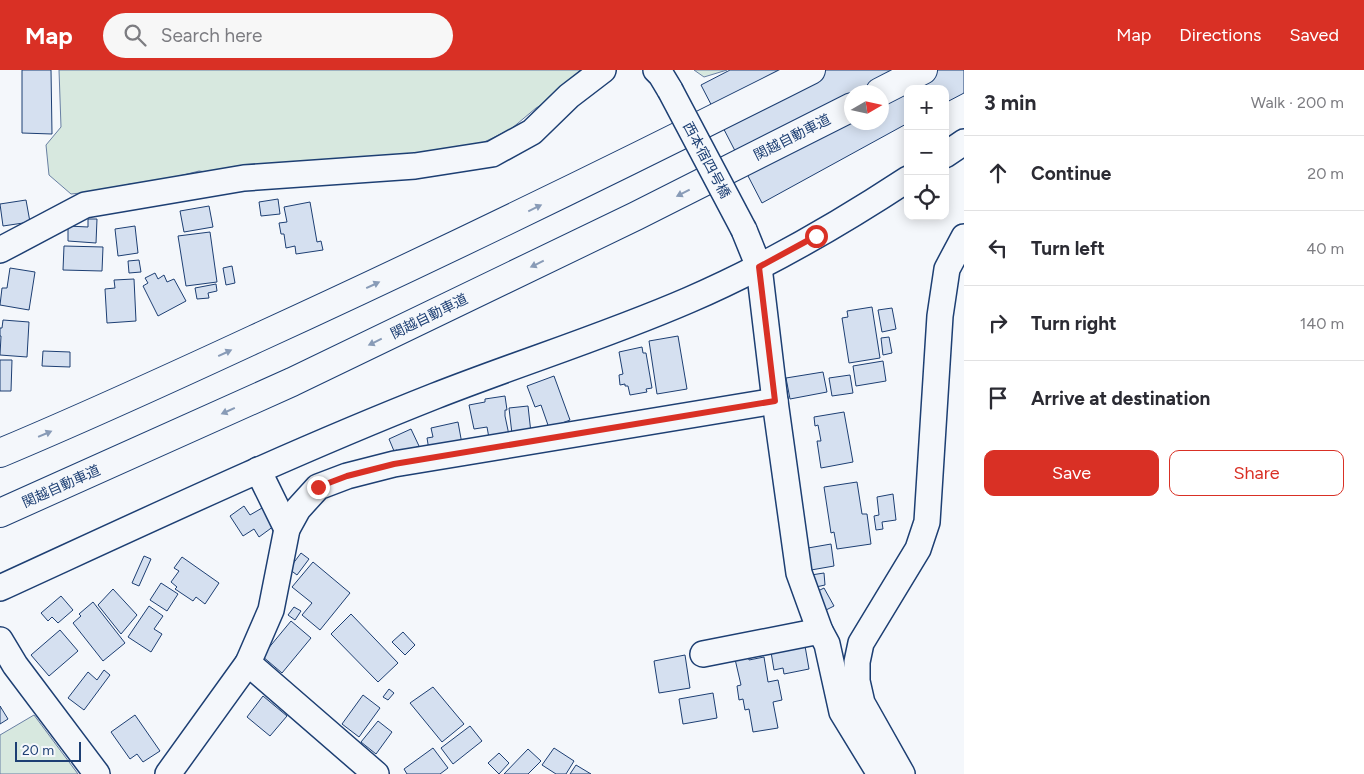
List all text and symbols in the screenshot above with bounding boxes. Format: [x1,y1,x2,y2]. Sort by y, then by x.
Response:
search box [103,13,453,58]
text: Map [25,21,73,50]
icon: search [121,21,149,49]
text: Search here [161,24,262,47]
text: Map [1116,24,1151,46]
text: Directions [1179,24,1261,46]
text: Saved [1289,24,1339,46]
north arrow [844,85,889,130]
map controls [904,85,949,220]
button: + [904,85,949,130]
text: 3 min [984,90,1036,115]
text: Walk · 200 m [1251,93,1344,112]
street label: 関越自動車道 [751,111,834,164]
street label: 西本宿四号橋 [679,119,734,201]
button: − [904,130,949,175]
icon: ahead [984,159,1012,187]
text: Continue [1031,162,1111,185]
text: 20 m [1307,164,1344,183]
button: locate [904,175,949,220]
one-way arrow [676,189,690,197]
one-way arrow [528,203,542,211]
route start [805,225,828,248]
icon: left [984,234,1012,262]
text: Turn left [1031,237,1105,260]
text: 40 m [1306,239,1344,258]
one-way arrow [530,260,544,268]
one-way arrow [366,281,380,289]
street label: 関越自動車道 [388,290,471,343]
icon: right [984,309,1012,337]
text: Turn right [1031,312,1117,335]
text: 140 m [1300,314,1344,333]
one-way arrow [368,338,382,346]
one-way arrow [218,348,232,356]
icon: arrive [984,384,1012,412]
text: Arrive at destination [1031,387,1210,410]
one-way arrow [221,408,235,416]
one-way arrow [38,430,53,438]
button: Save [984,450,1159,496]
button: Share [1169,450,1344,496]
street label: 関越自動車道 [19,462,103,511]
route end [307,476,330,499]
scale bar [15,739,81,762]
text: 20 m [22,742,54,759]

